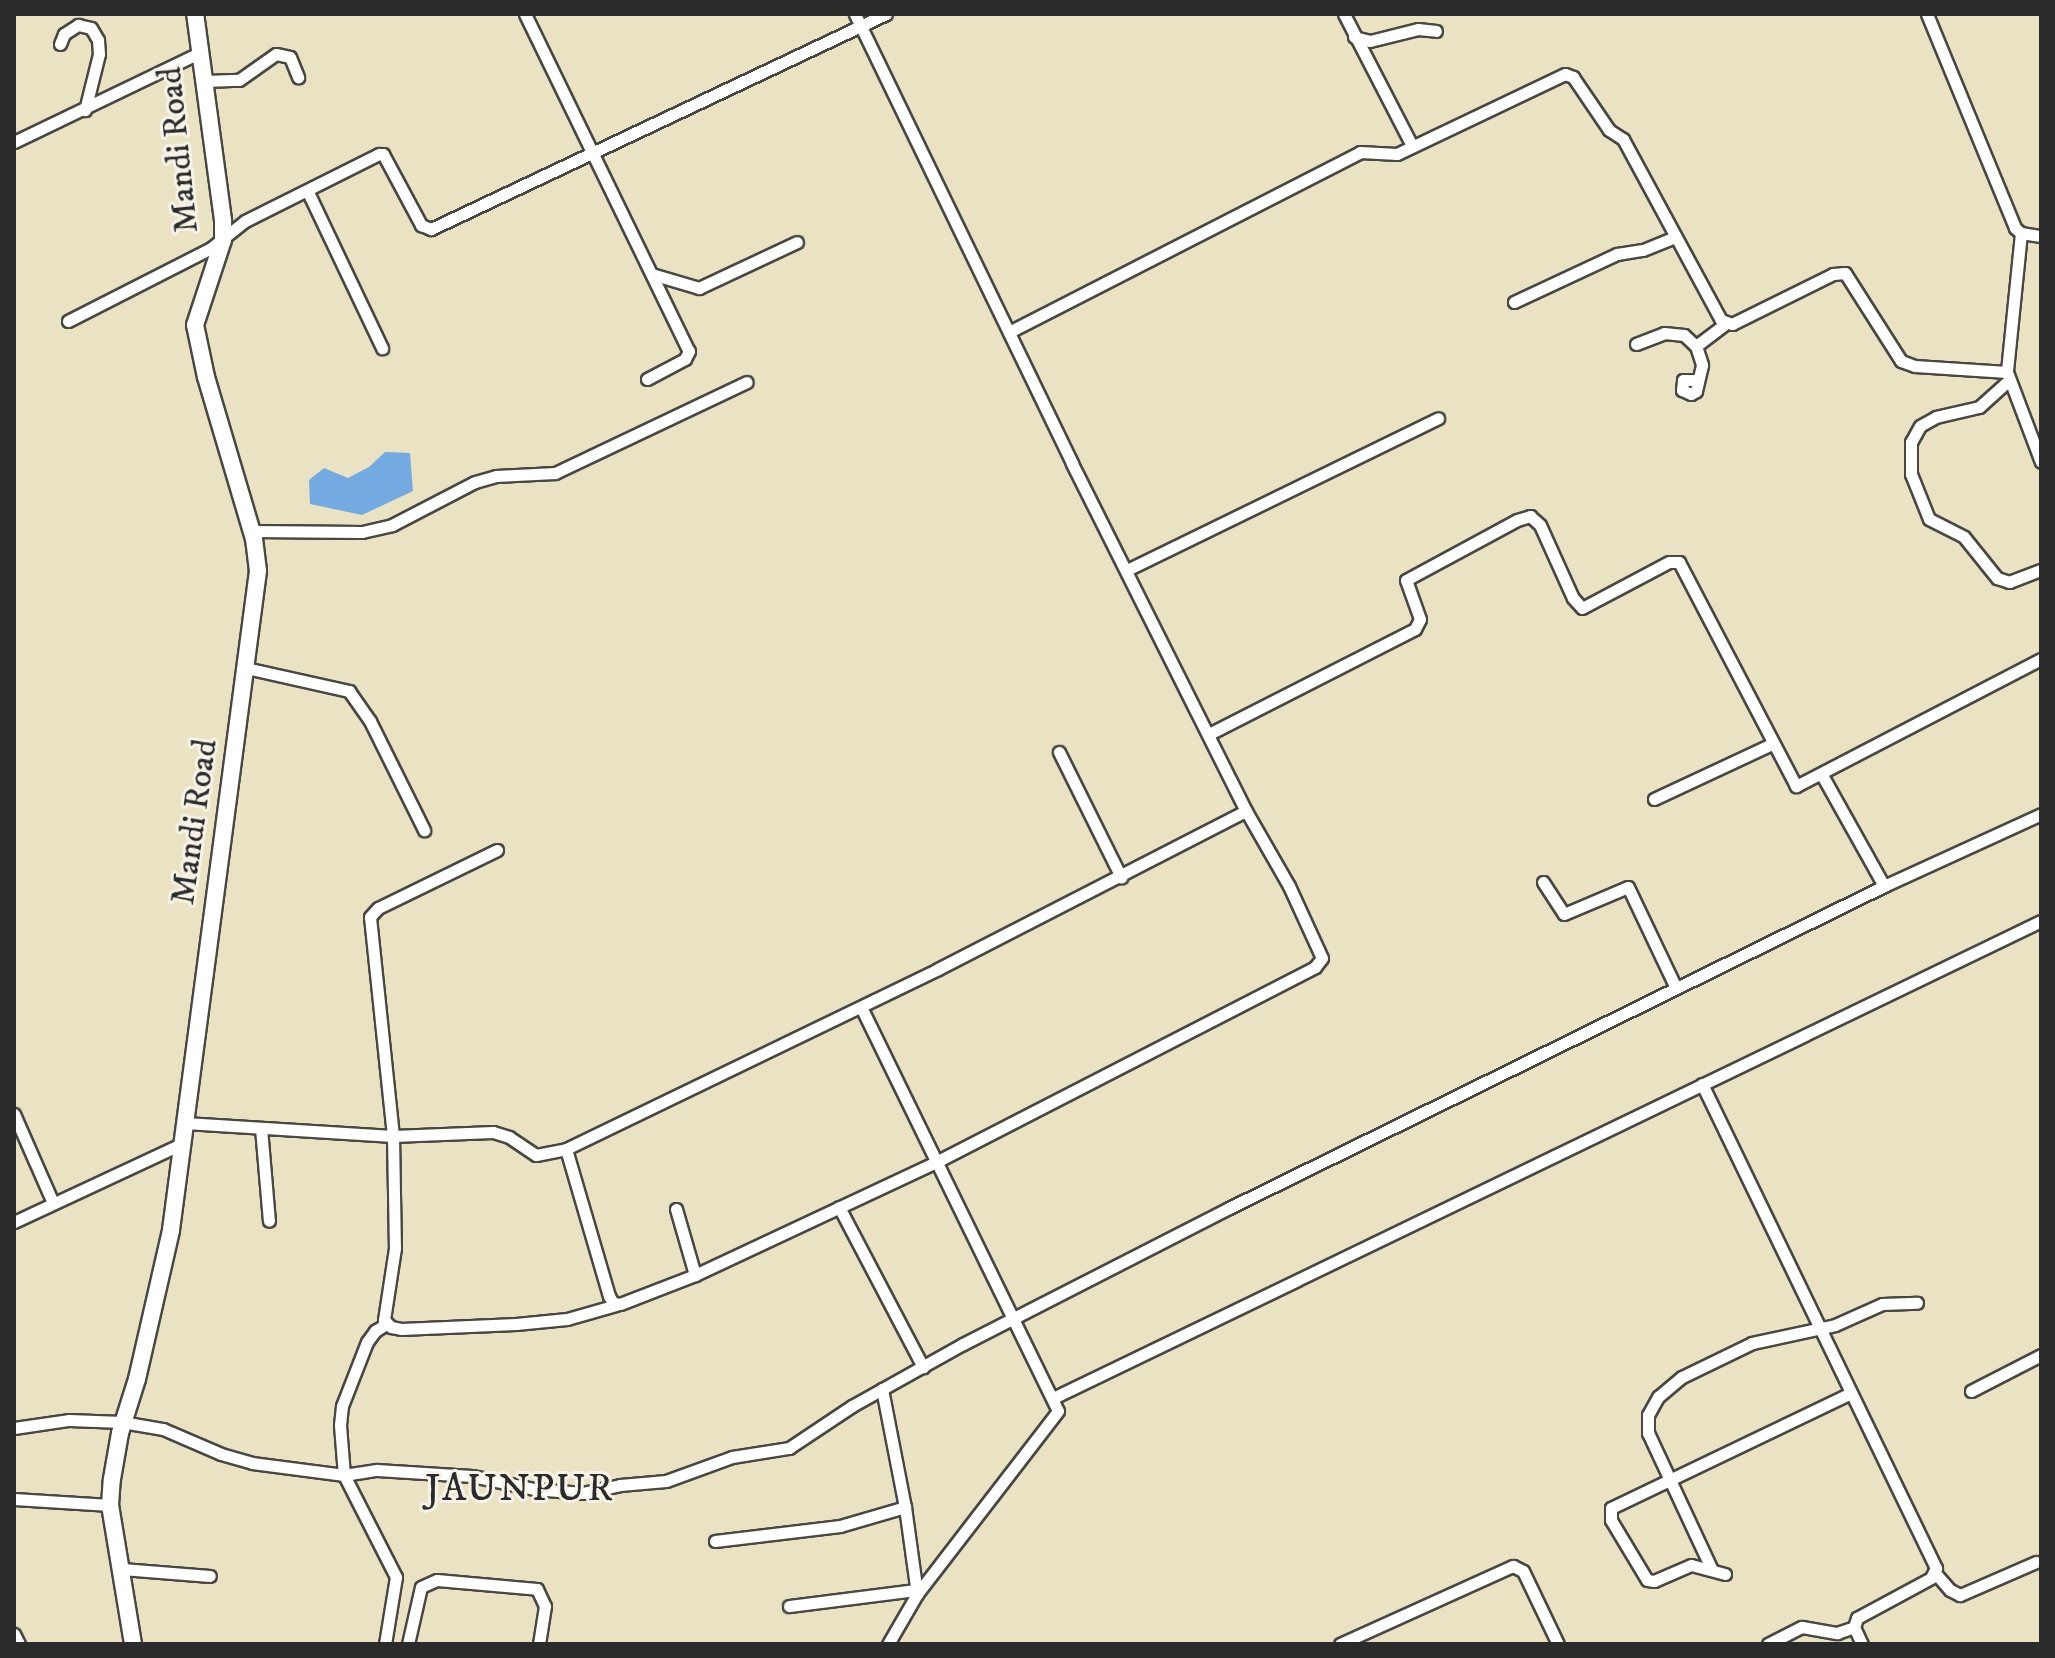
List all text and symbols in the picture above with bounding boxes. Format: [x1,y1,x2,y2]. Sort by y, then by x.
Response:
street label: Mandi Road [150,65,208,235]
street label: Mandi Road [163,737,227,907]
district label: JAUNPUR [425,1467,615,1513]

